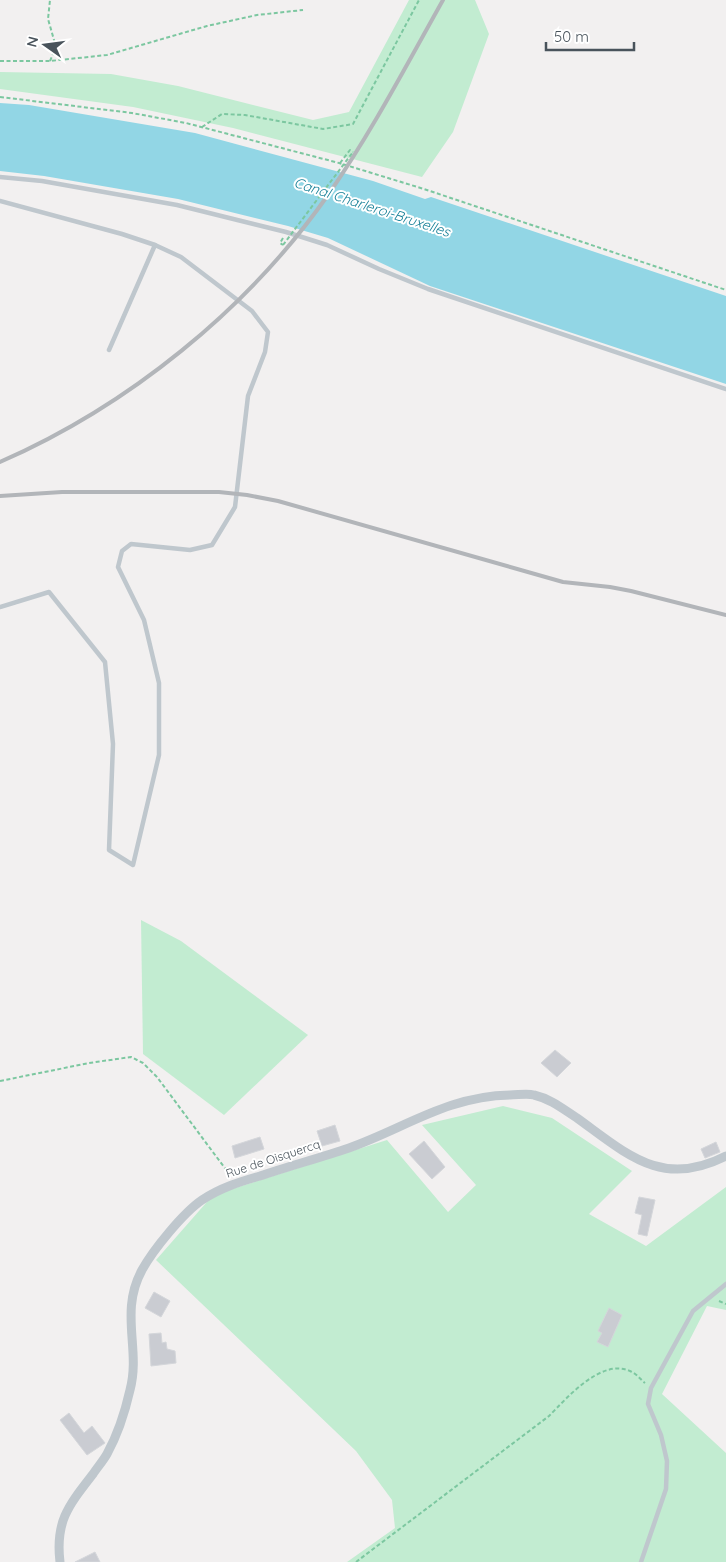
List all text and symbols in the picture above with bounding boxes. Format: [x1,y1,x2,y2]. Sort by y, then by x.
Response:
north arrow [20,20,70,70]
scale bar [546,20,634,52]
text: 50 m [554,27,589,46]
text: N [22,35,42,49]
water label: Canal Charleroi-Bruxelles [292,173,454,241]
street label: Rue de Oisquercq [224,1136,322,1181]

